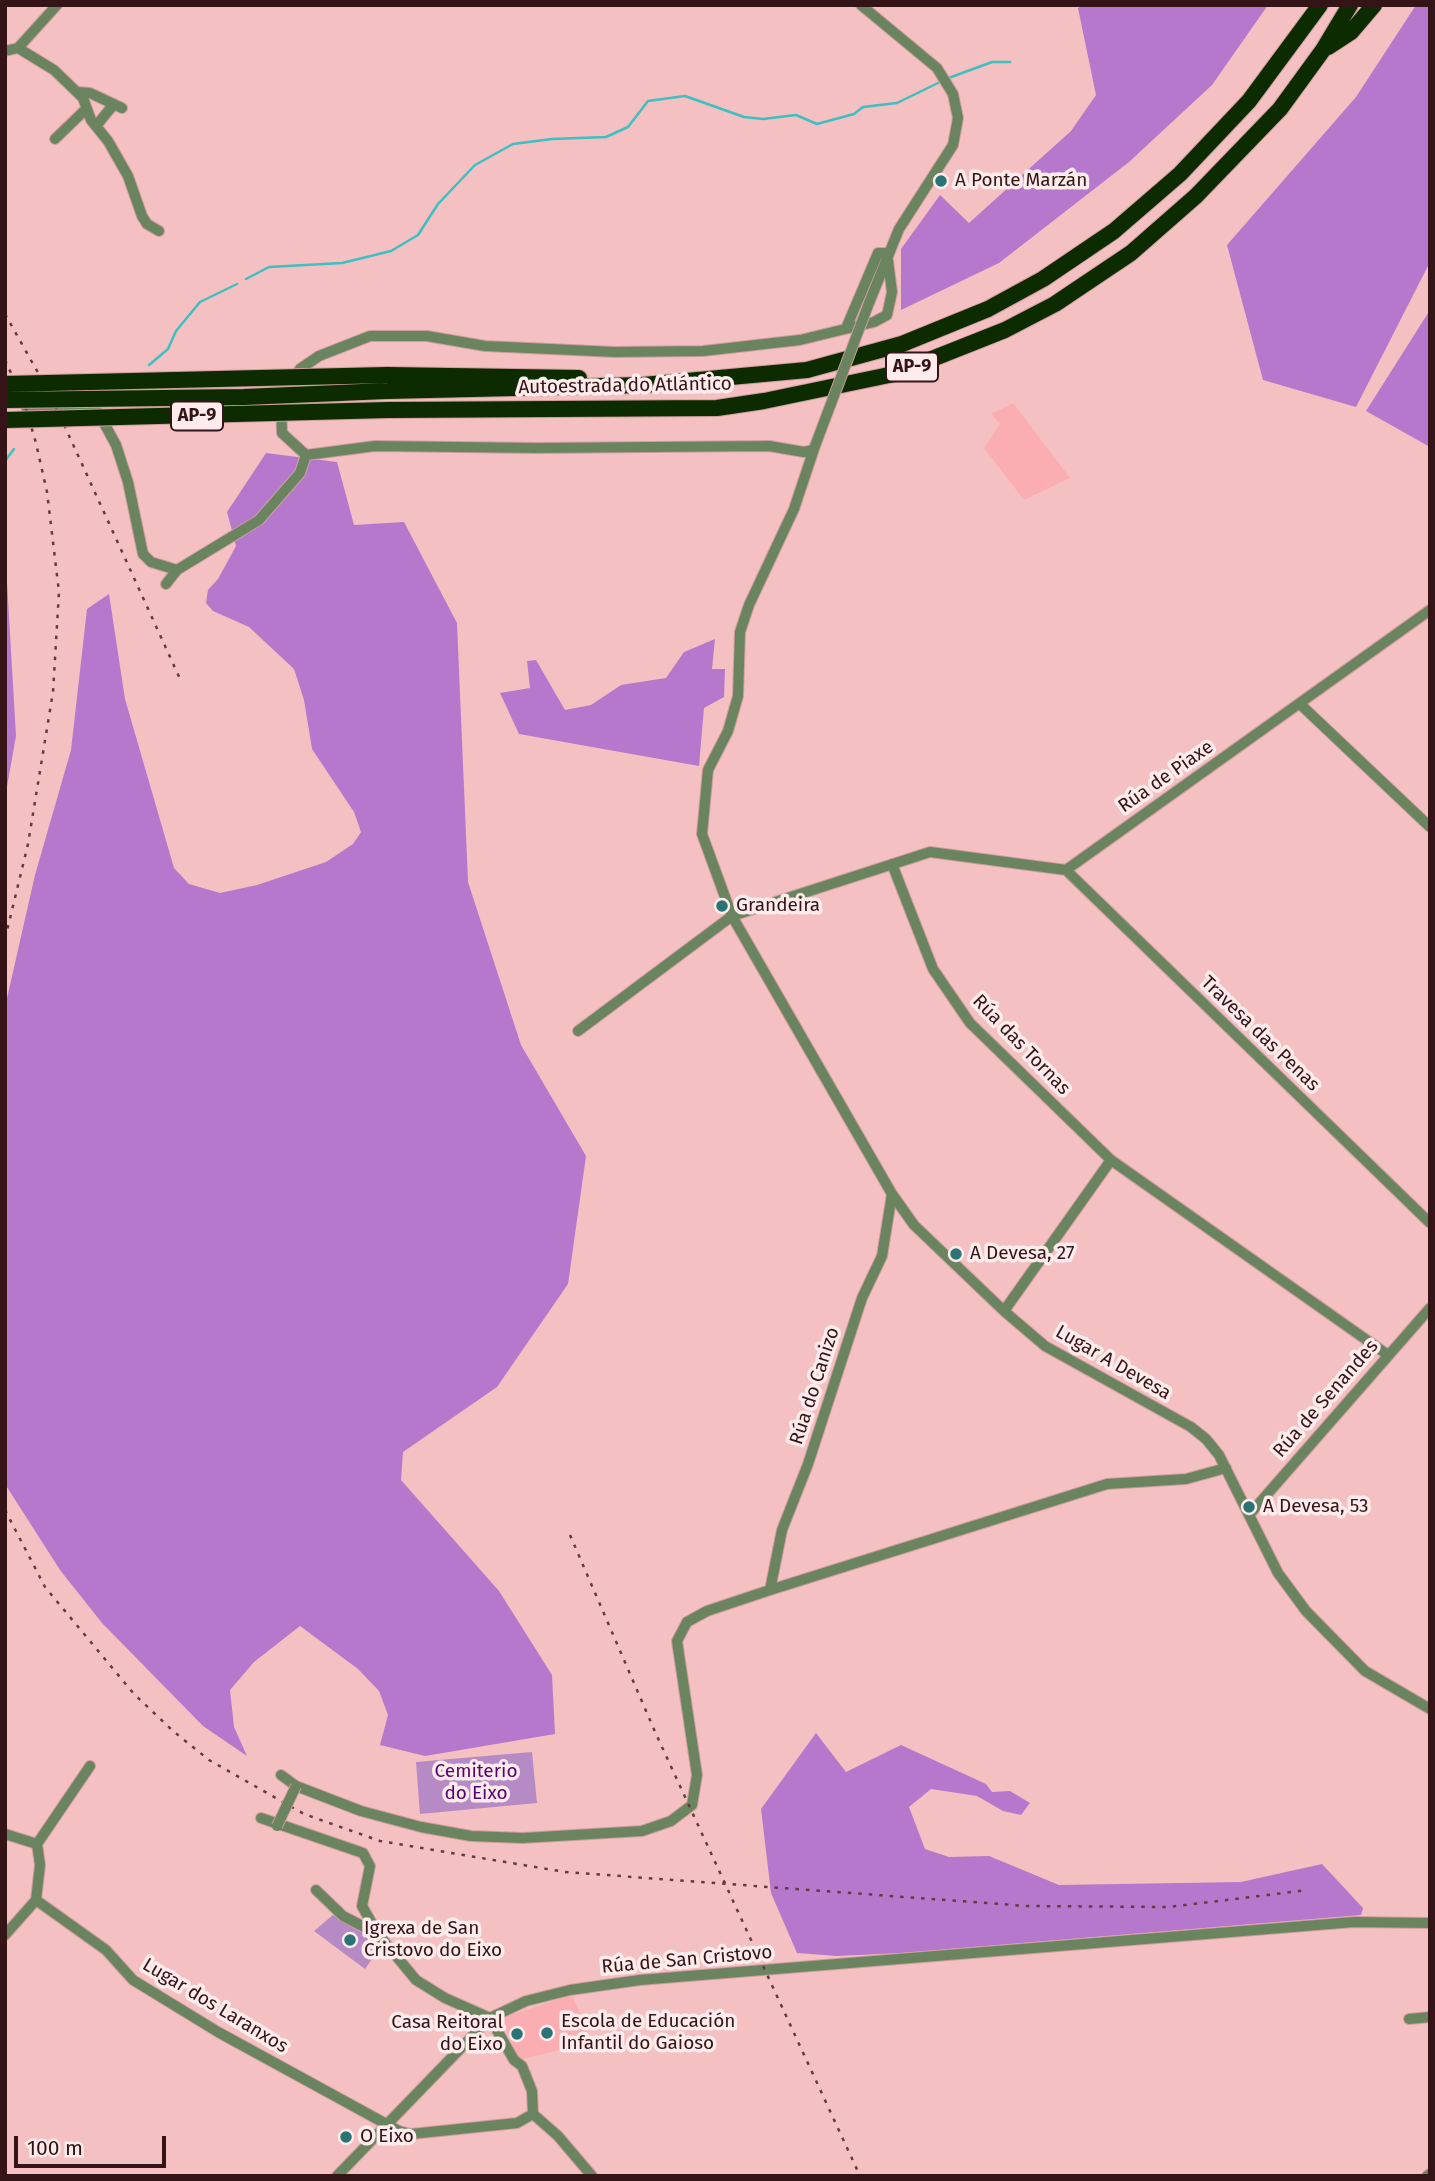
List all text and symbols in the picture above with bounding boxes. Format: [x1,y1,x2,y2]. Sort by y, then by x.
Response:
place label: A Ponte Marzán [955,170,1087,192]
marker: A Ponte Marzán [933,173,949,189]
road number: AP-9 [886,352,938,382]
street label: Autoestrada do Atlántico [518,373,732,399]
road number: AP-9 [171,402,223,430]
street label: Rúa de Piaxe [1114,736,1218,818]
place label: Grandeira [736,895,820,917]
marker: Grandeira [714,898,730,914]
street label: Travesa das Penas [1196,972,1324,1096]
street label: Rúa das Tornas [967,990,1075,1100]
place label: A Devesa, 27 [970,1243,1074,1265]
marker: A Devesa, 27 [948,1246,964,1262]
street label: Lugar A Devesa [1051,1321,1175,1405]
street label: Rúa do Canizo [785,1324,845,1448]
street label: Rúa de Senandes [1269,1335,1383,1463]
place label: A Devesa, 53 [1263,1496,1369,1518]
marker: A Devesa, 53 [1241,1499,1257,1515]
park label: Cemiterio do Eixo [435,1761,517,1805]
place label: Igrexa de San Cristovo do Eixo [364,1918,502,1962]
marker: Igrexa de San Cristovo do Eixo [342,1932,358,1948]
street label: Rúa de San Cristovo [601,1941,773,1979]
street label: Lugar dos Laranxos [138,1954,292,2058]
place label: Escola de Educación Infantil do Gaioso [561,2011,735,2055]
place label: Casa Reitoral do Eixo [391,2012,503,2056]
marker: Escola de Educación Infantil do Gaioso [539,2025,555,2041]
marker: Casa Reitoral do Eixo [509,2026,525,2042]
scale bar [18,2122,170,2166]
place label: O Eixo [360,2126,414,2148]
marker: O Eixo [338,2129,354,2145]
text: 100 m [27,2135,83,2161]

